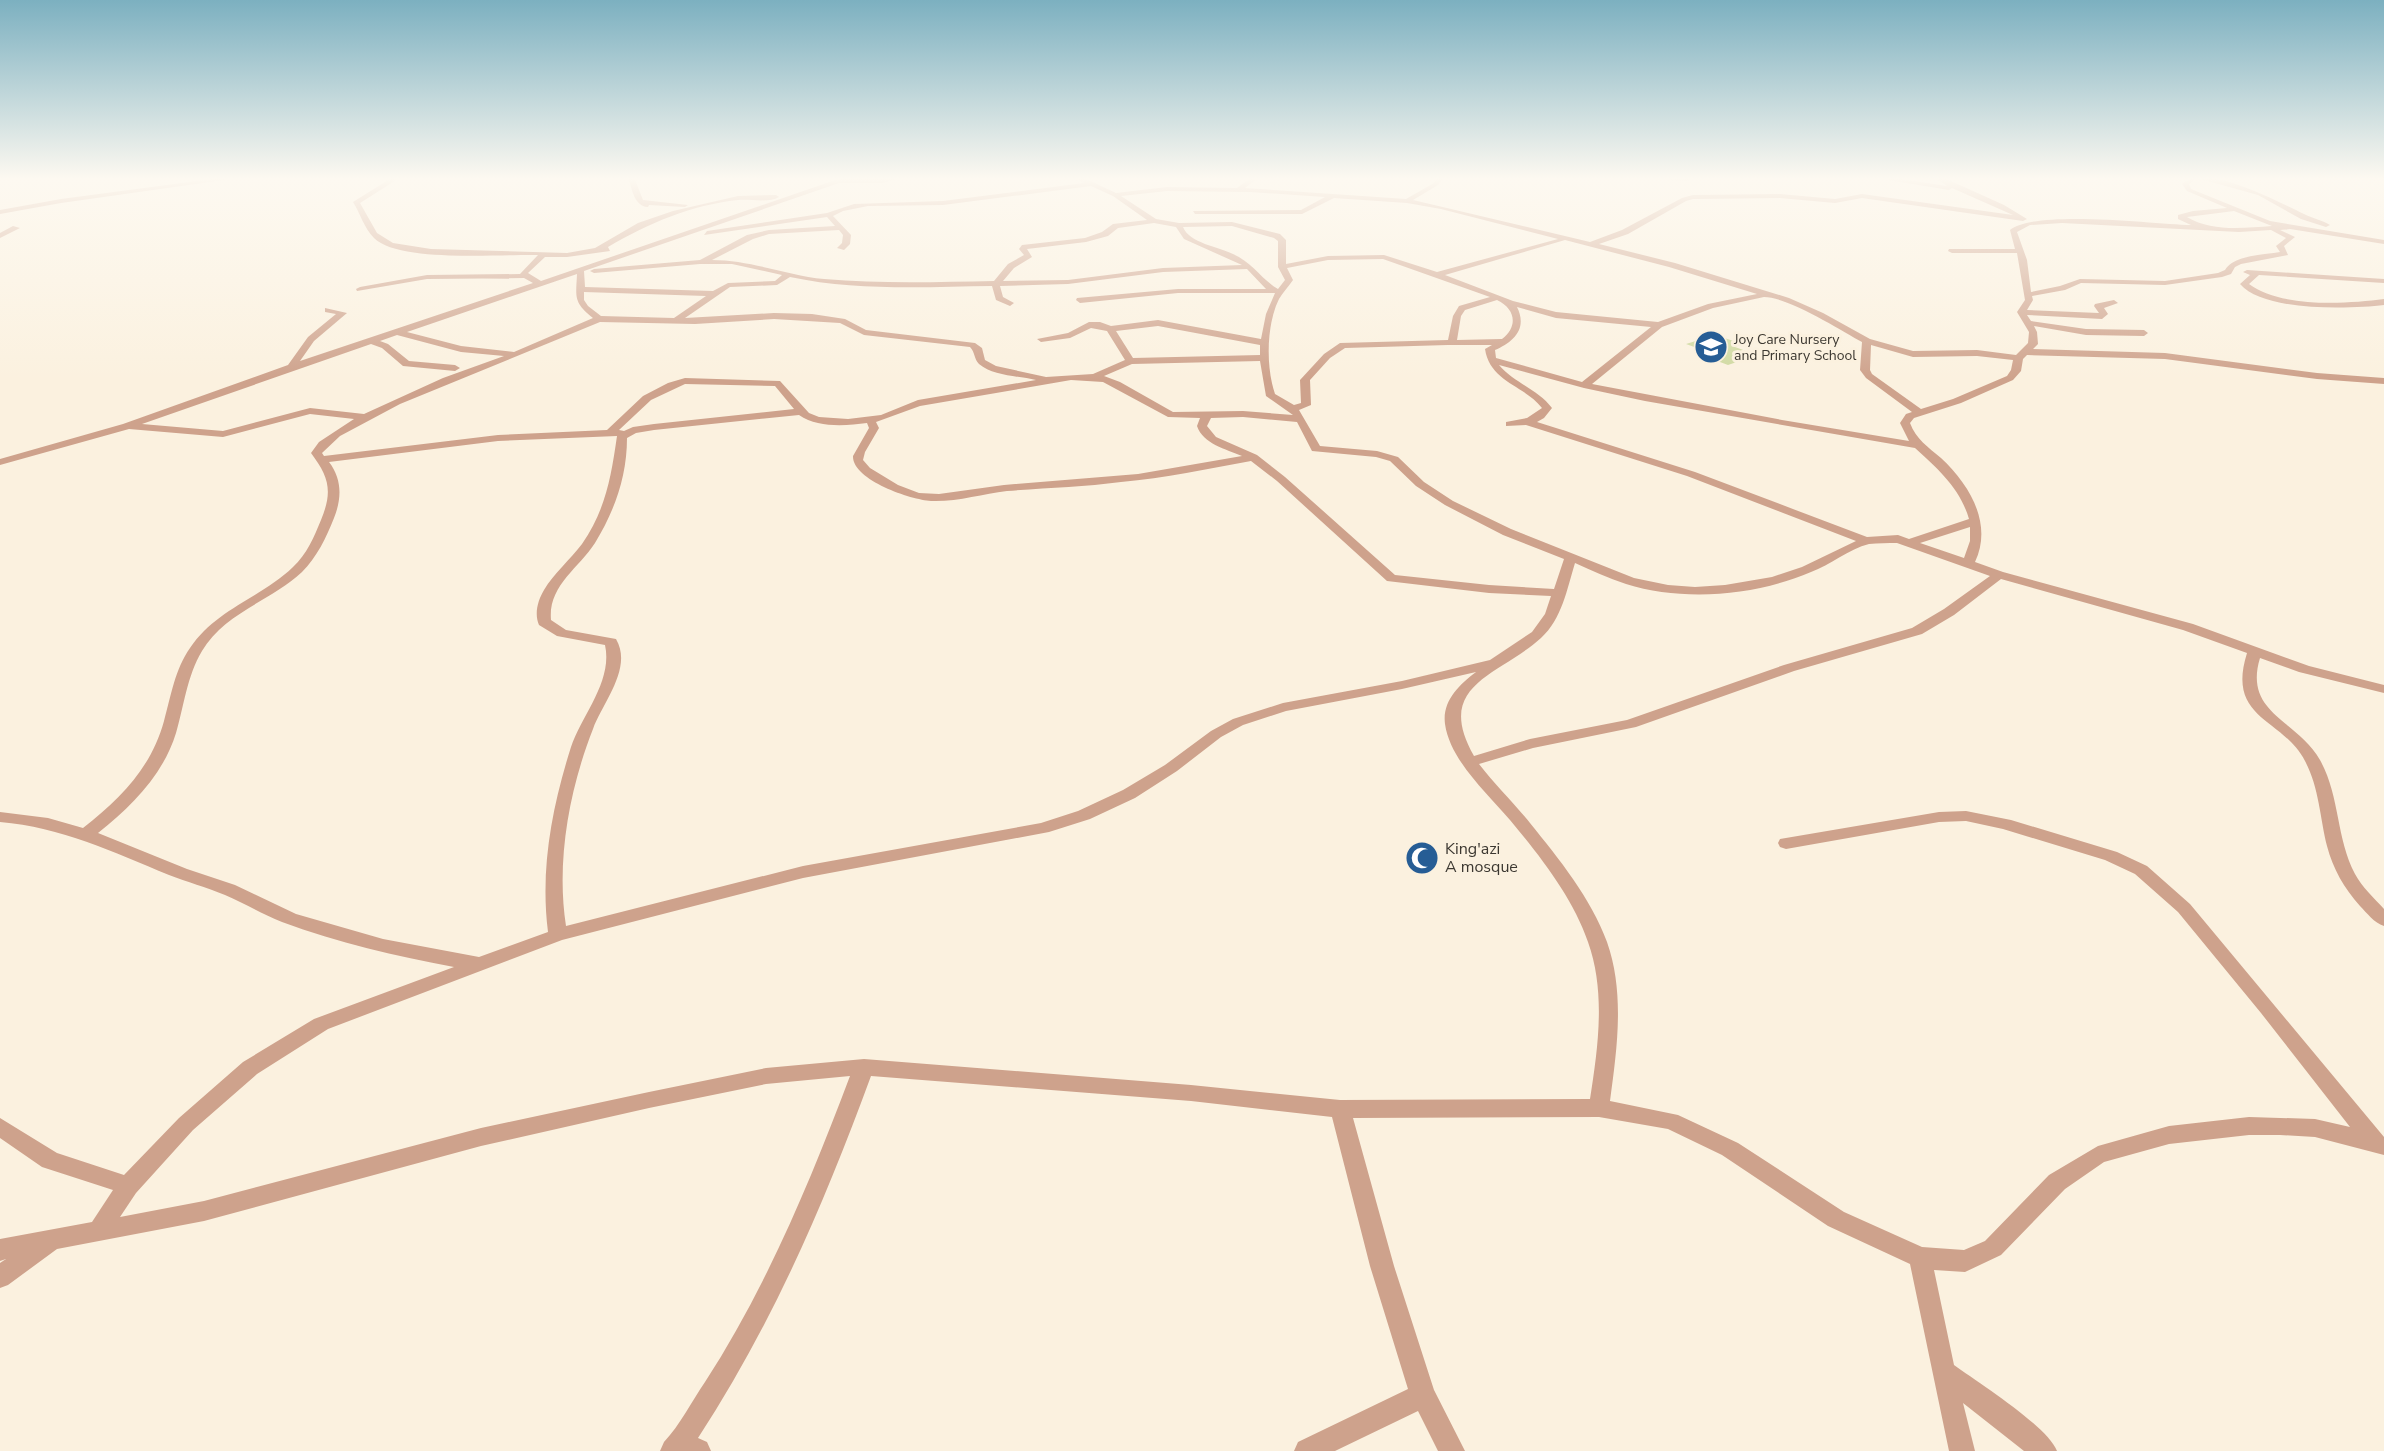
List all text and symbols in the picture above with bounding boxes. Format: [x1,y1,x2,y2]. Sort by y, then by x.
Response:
school or university icon: Joy Care Nursery and Primary School [1693,329,1729,365]
place label: Joy Care Nursery and Primary School [1733,330,1857,365]
place label: King'azi A mosque [1445,838,1518,878]
mosque icon: King'azi A mosque [1404,840,1440,876]

